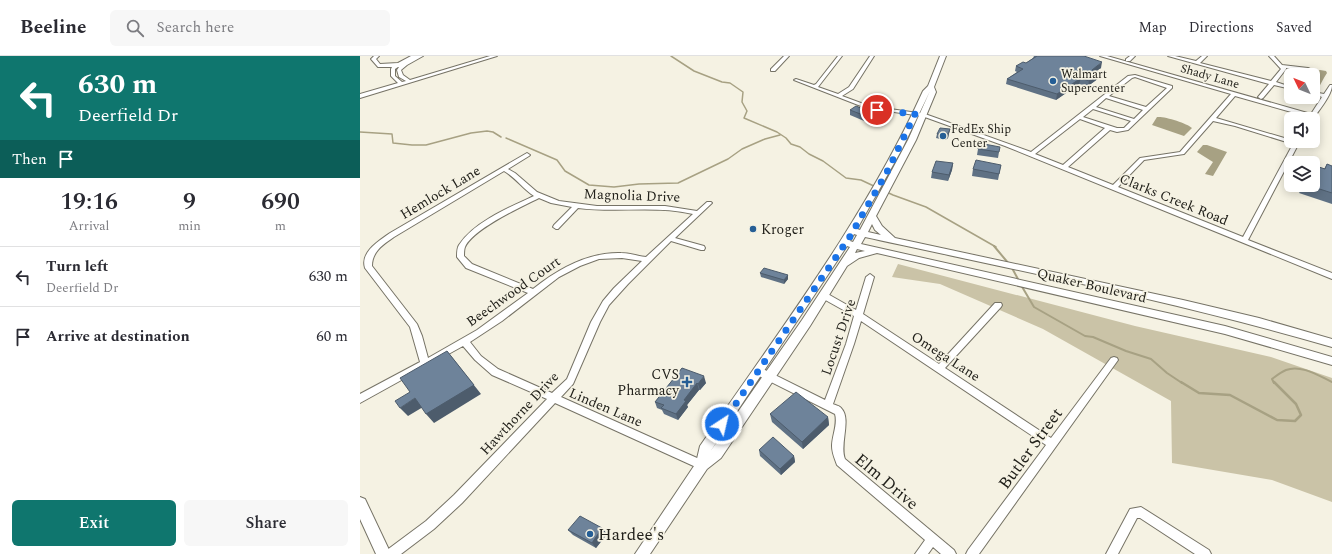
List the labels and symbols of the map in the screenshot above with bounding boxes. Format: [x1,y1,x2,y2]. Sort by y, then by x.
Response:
street label: Shady Lane [1178,59,1242,94]
place label: Walmart Supercenter [1061,65,1125,98]
north arrow [1284,68,1320,104]
marker: Walmart Supercenter [1048,76,1058,86]
pin [860,93,894,127]
place label: FedEx Ship Center [951,120,1011,153]
marker: FedEx Ship Center [938,131,948,141]
street label: Hemlock Lane [396,160,485,225]
street label: Clarks Creek Road [1116,168,1232,231]
street label: Magnolia Drive [583,183,681,208]
place label: Kroger [761,219,804,240]
marker: Kroger [748,224,758,234]
street label: Beechwood Court [462,251,565,332]
street label: Quaker Boulevard [1035,263,1149,308]
street label: Locust Drive [816,296,861,378]
street label: Omega Lane [907,326,985,387]
place label: CVS Pharmacy [617,364,680,401]
street label: Hawthorne Drive [475,367,564,460]
marker: CVS Pharmacy [682,377,692,387]
street label: Linden Lane [566,383,646,432]
street label: Butler Street [992,402,1069,495]
position arrow [701,403,743,445]
street label: Elm Drive [849,447,924,516]
place label: Hardee's [598,522,664,548]
marker: Hardee's [585,529,595,539]

